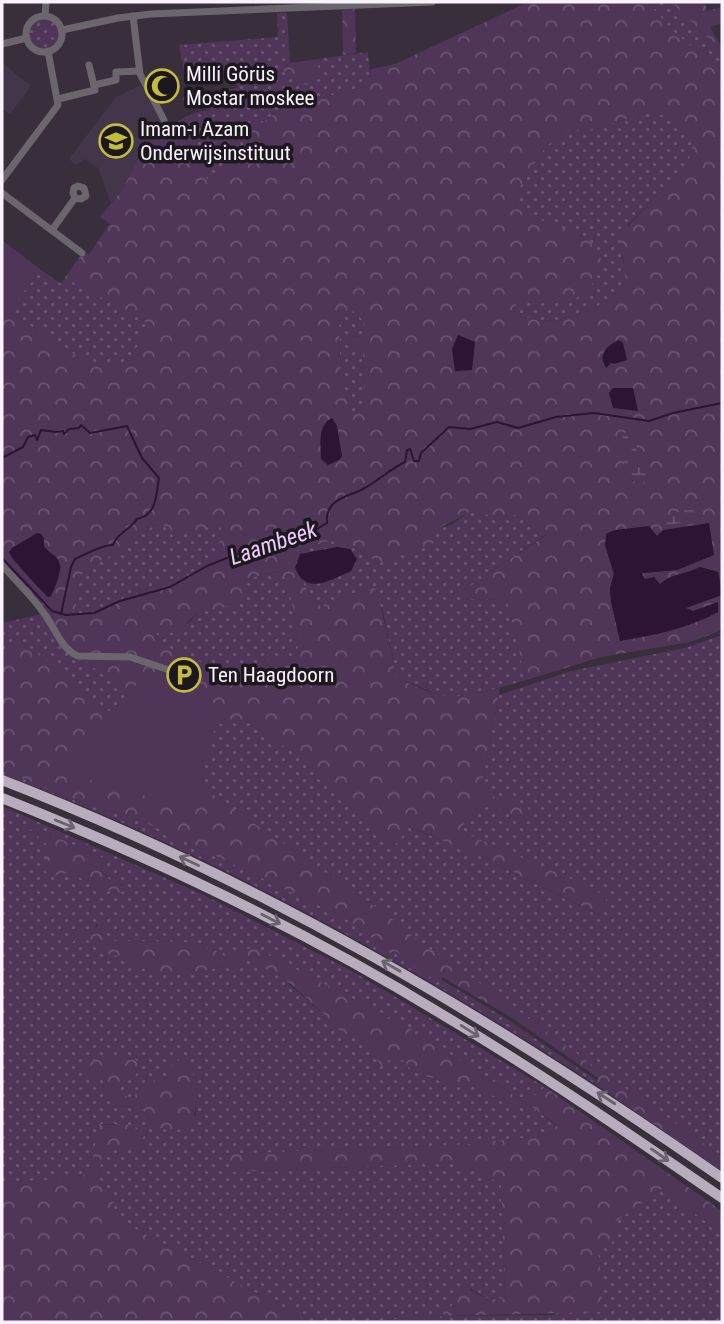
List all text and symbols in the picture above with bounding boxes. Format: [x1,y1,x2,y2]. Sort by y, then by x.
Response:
place label: Milli Görüs Mostar moskee [186,62,315,110]
mosque icon: Milli Görüs Mostar moskee [143,67,181,105]
place label: Imam-ı Azam Onderwijsinstituut [140,117,291,165]
school or university icon: Imam-ı Azam Onderwijsinstituut [97,122,135,160]
water label: Laambeek [226,516,321,571]
parking icon: Ten Haagdoorn [165,656,203,694]
place label: Ten Haagdoorn [208,663,334,687]
one-way arrow [54,818,75,831]
one-way arrow [179,854,200,867]
one-way arrow [260,913,281,927]
one-way arrow [381,959,402,972]
one-way arrow [459,1024,479,1038]
one-way arrow [596,1091,616,1105]
one-way arrow [650,1148,669,1162]

